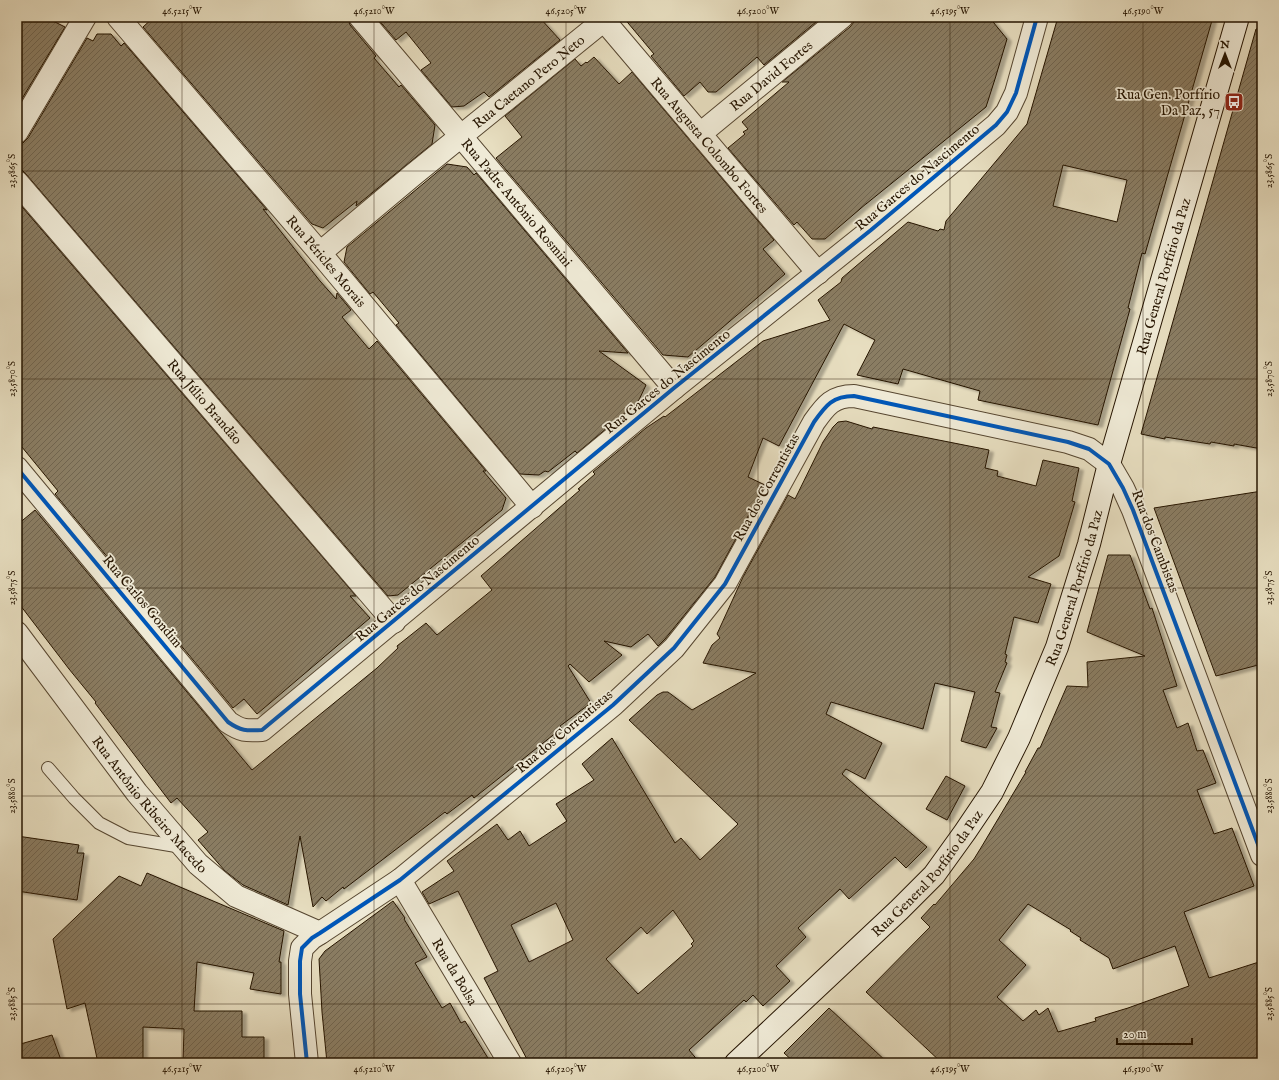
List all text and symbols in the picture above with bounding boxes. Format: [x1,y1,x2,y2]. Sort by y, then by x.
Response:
text: 46.5215°W [162,5,202,18]
text: 46.5210°W [354,5,395,18]
text: 46.5205°W [546,5,587,18]
text: 46.5200°W [737,5,780,18]
text: 46.5195°W [930,5,970,18]
text: 46.5190°W [1123,5,1164,18]
street label: Rua Caetano Pero Neto [469,31,589,133]
north arrow [1205,34,1245,74]
street label: Rua David Fortes [726,37,817,116]
text: N [1219,38,1230,52]
street label: Rua Augusta Colombo Fortes [646,74,772,218]
place label: Rua Gen. Porfírio Da Paz, 57 [1116,86,1220,120]
bus stop icon: Rua Gen. Porfírio Da Paz, 57 [1223,91,1245,113]
street label: Rua Garces do Nascimento [852,120,984,235]
street label: Rua Padre Antônio Rosmini [457,135,576,271]
text: 23.5865°S [6,154,19,188]
text: 23.5865°S [1263,154,1276,188]
street label: Rua General Porfírio da Paz [1133,196,1195,357]
street label: Rua Péricles Morais [282,212,370,311]
street label: Rua Garces do Nascimento [601,325,735,438]
street label: Rua Júlio Brandão [163,356,246,449]
text: 23.5870°S [6,361,19,397]
text: 23.5870°S [1263,361,1276,397]
street label: Rua dos Correntistas [730,430,804,545]
street label: Rua dos Cambistas [1127,487,1183,595]
street label: Rua General Porfírio da Paz [1042,508,1107,669]
street label: Rua Garces do Nascimento [352,531,484,646]
street label: Rua Carlos Gondim [98,552,186,652]
text: 23.5875°S [6,571,19,605]
text: 23.5875°S [1263,571,1276,605]
street label: Rua dos Correntistas [513,686,617,777]
street label: Rua Antônio Ribeiro Macedo [88,733,211,878]
text: 23.5880°S [6,778,19,814]
text: 23.5880°S [1263,778,1276,814]
street label: Rua General Porfírio da Paz [868,806,988,941]
street label: Rua da Bolsa [427,935,482,1010]
text: 23.5885°S [6,987,19,1021]
text: 23.5885°S [1263,987,1276,1021]
scale bar [1117,1020,1192,1046]
text: 20 m [1123,1027,1146,1042]
text: 46.5215°W [162,1063,202,1076]
text: 46.5210°W [354,1063,395,1076]
text: 46.5205°W [546,1063,587,1076]
text: 46.5200°W [737,1063,780,1076]
text: 46.5195°W [930,1063,970,1076]
text: 46.5190°W [1123,1063,1164,1076]

